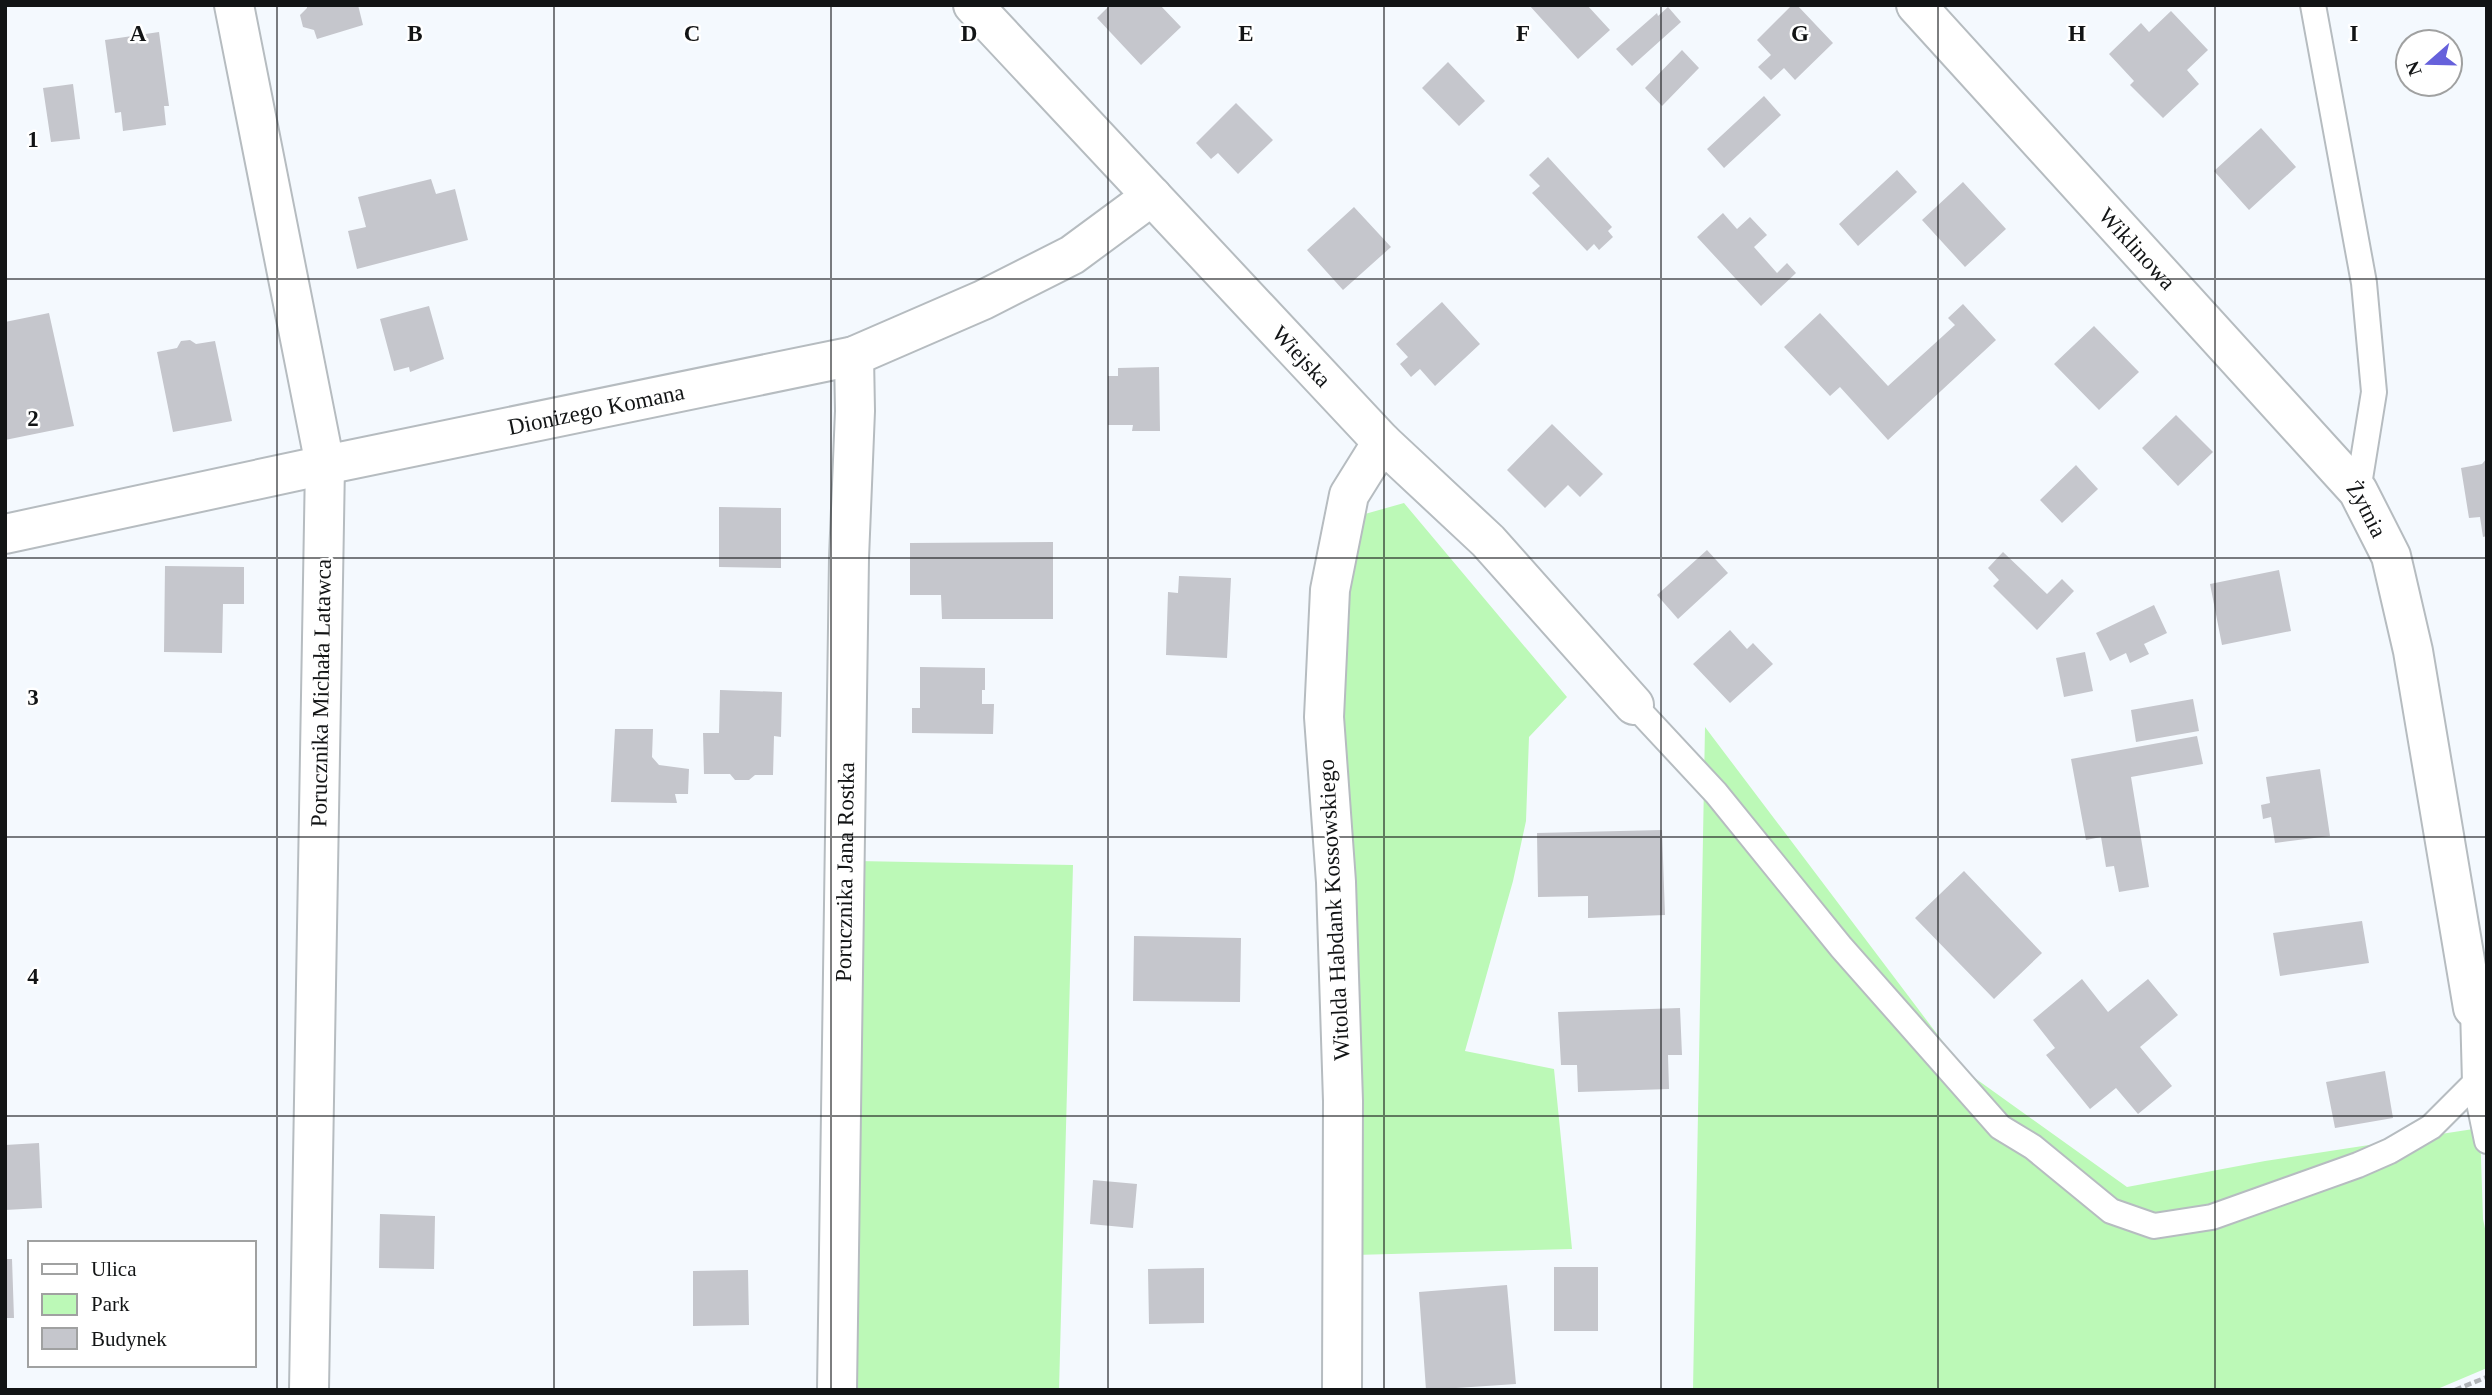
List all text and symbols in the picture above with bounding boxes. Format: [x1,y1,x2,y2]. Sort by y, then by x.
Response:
text: A [130,21,147,46]
text: B [407,21,423,46]
text: C [684,21,700,46]
text: D [961,21,977,46]
text: E [1238,21,1254,46]
text: F [1516,21,1530,46]
text: G [1791,21,1809,46]
text: H [2068,21,2086,46]
text: I [2350,21,2359,46]
north arrow [2394,28,2464,98]
text: N [2401,58,2426,79]
text: 1 [27,127,39,152]
street label: Wiklinowa [2094,203,2181,294]
street label: Wiejska [1267,320,1336,392]
street label: Dionizego Komana [506,379,686,440]
text: 2 [27,406,39,431]
street label: Żytnia [2342,475,2392,541]
street label: Porucznika Michała Latawca [306,559,336,827]
text: 3 [27,685,39,710]
street label: Witolda Habdank Kossowskiego [1314,759,1354,1061]
street label: Porucznika Jana Rostka [830,762,859,982]
text: 4 [27,964,39,989]
legend [28,1241,256,1367]
text: Ulica [91,1257,137,1281]
text: Park [91,1292,130,1316]
text: Budynek [91,1327,167,1351]

